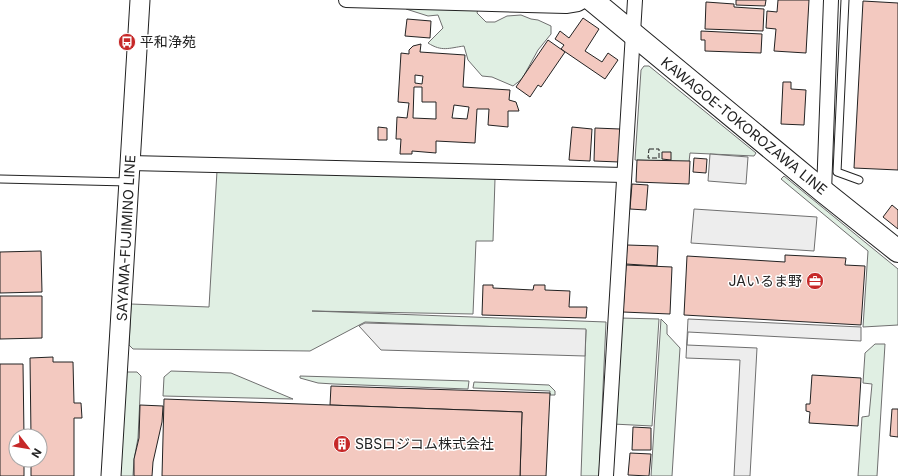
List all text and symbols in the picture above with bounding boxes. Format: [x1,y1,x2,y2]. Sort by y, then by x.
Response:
bus stop icon: 平和浄苑 [117,32,137,52]
place label: 平和浄苑 [140,33,196,50]
street label: KAWAGOE-TOKOROZAWA LINE [658,53,831,198]
street label: SAYAMA-FUJIMINO LINE [113,154,138,322]
office icon: JAいるま野 [805,271,825,291]
place label: JAいるま野 [729,272,802,289]
north arrow [8,428,48,468]
building icon: SBSロジコム株式会社 [332,434,352,454]
place label: SBSロジコム株式会社 [355,435,494,452]
text: N [28,446,45,460]

